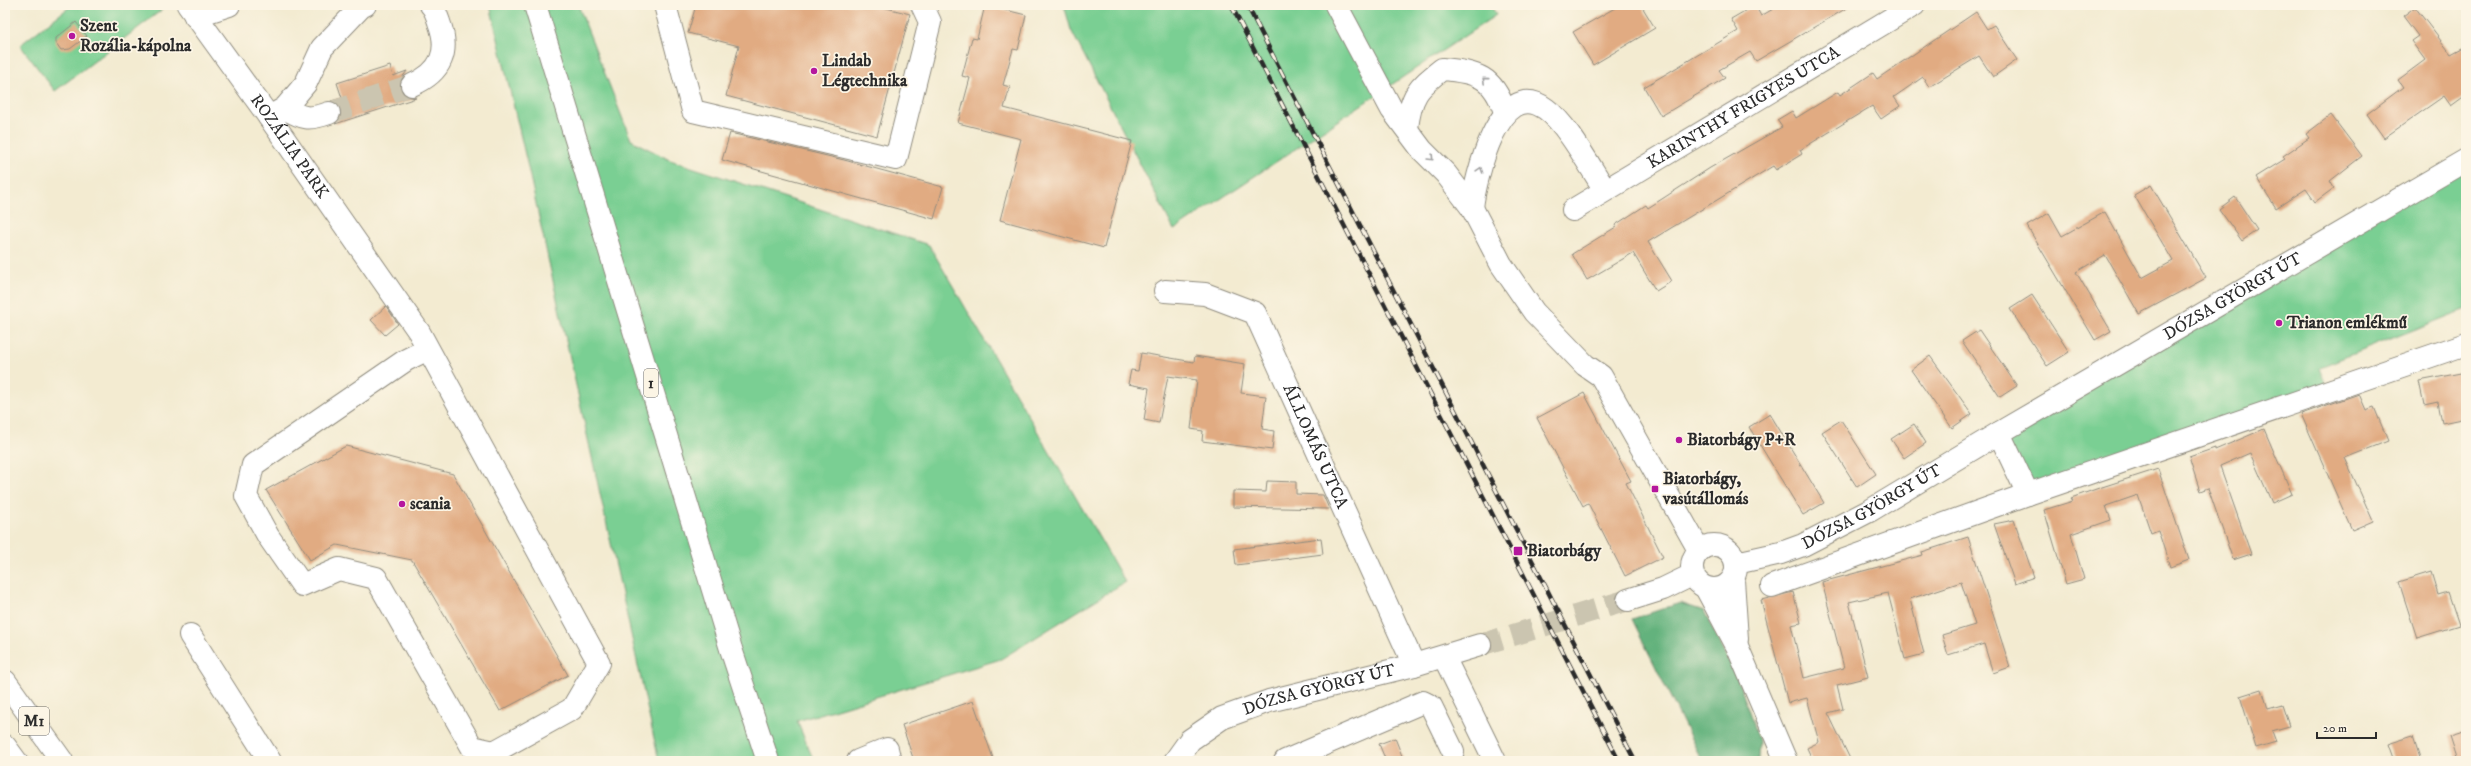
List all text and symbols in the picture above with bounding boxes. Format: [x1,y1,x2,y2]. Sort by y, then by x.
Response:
place label: Szent Rozália-kápolna [80,15,192,57]
marker: Szent Rozália-kápolna [67,31,77,41]
street label: KARINTHY FRIGYES UTCA [1643,41,1844,174]
place label: Lindab Légtechnika [822,50,908,92]
marker: Lindab Légtechnika [809,66,819,76]
one-way arrow [1482,78,1489,85]
street label: ROZÁLIA PARK [245,90,334,203]
one-way arrow [1426,153,1433,161]
one-way arrow [1475,167,1484,174]
street label: DÓZSA GYÖRGY ÚT [2159,247,2306,345]
place label: Trianon emlékmű [2286,312,2408,334]
marker: Trianon emlékmű [2274,318,2284,328]
road number: 1 [644,369,658,397]
street label: ÁLLOMÁS UTCA [1278,380,1353,512]
place label: Biatorbágy P+R [1687,429,1796,451]
marker: Biatorbágy P+R [1674,435,1684,445]
street label: DÓZSA GYÖRGY ÚT [1798,459,1946,555]
place label: Biatorbágy, vasútállomás [1662,468,1749,510]
marker: Biatorbágy, vasútállomás [1650,484,1660,494]
place label: scania [410,493,451,515]
marker: scania [397,499,407,509]
place label: Biatorbágy [1527,540,1602,562]
marker: Biatorbágy [1512,545,1524,557]
street label: DÓZSA GYÖRGY ÚT [1240,659,1398,721]
road number: M1 [19,707,49,735]
scale bar [2317,714,2376,740]
text: 20 m [2323,721,2347,736]

